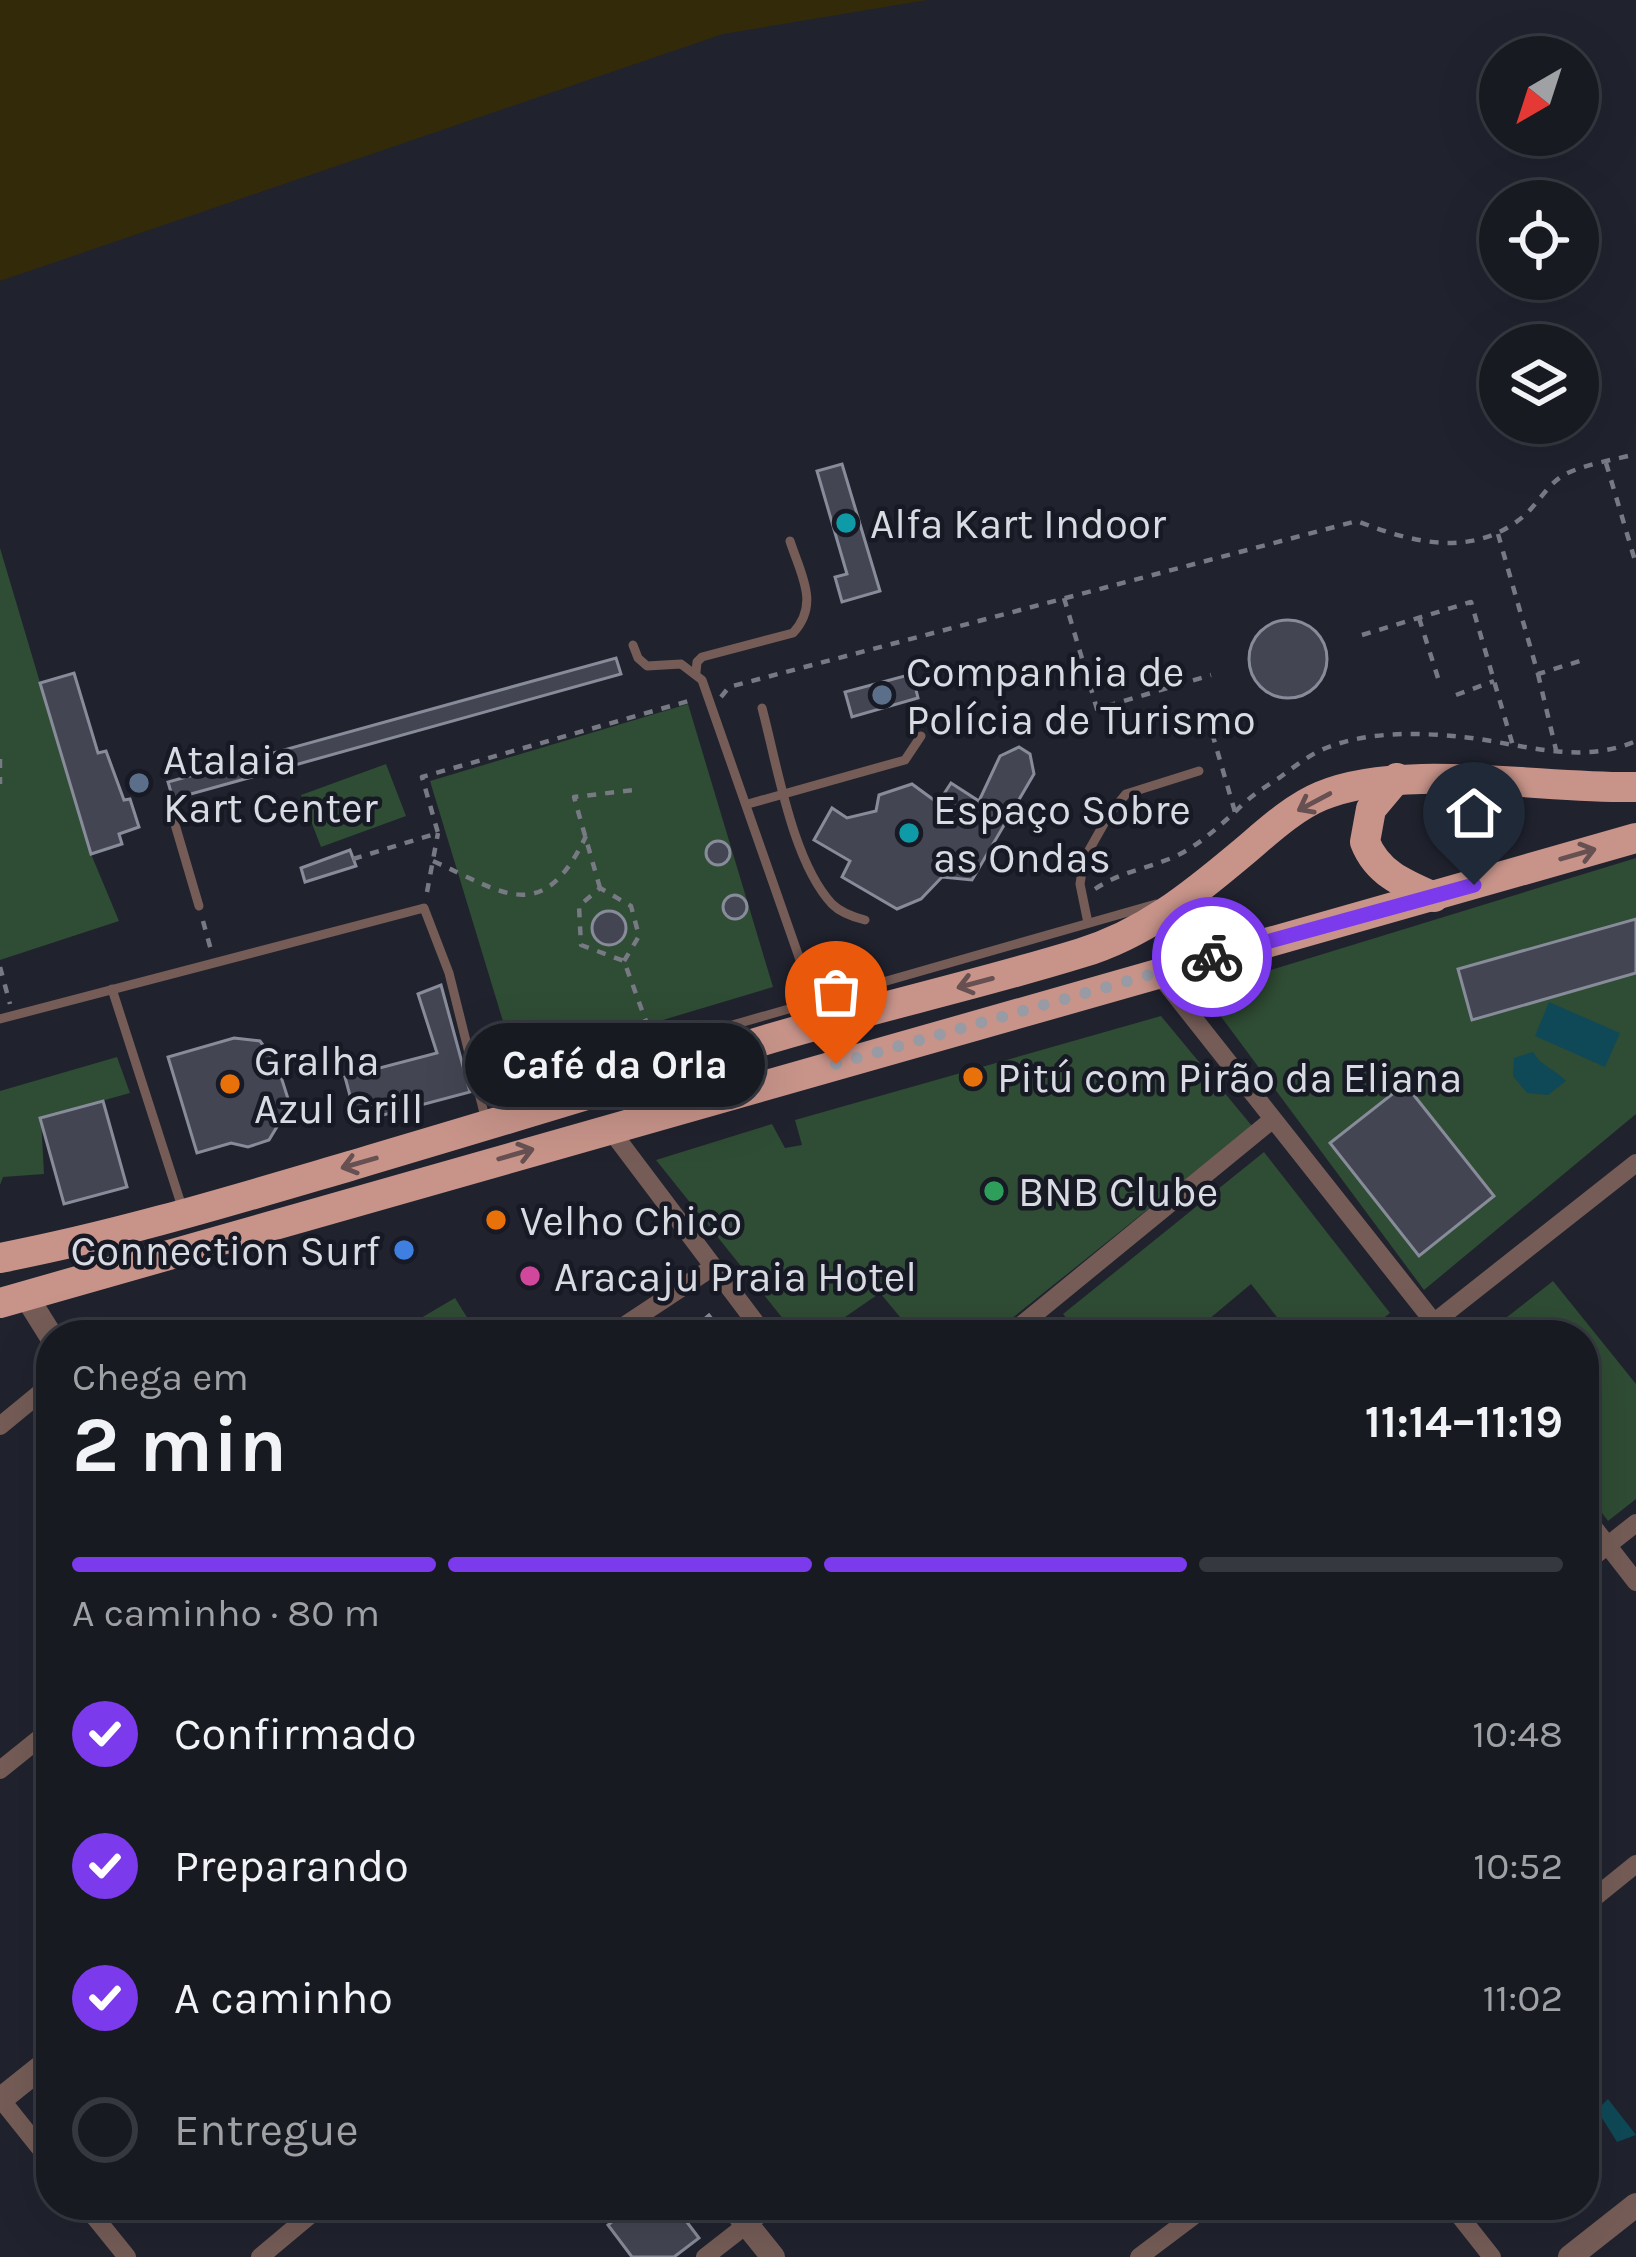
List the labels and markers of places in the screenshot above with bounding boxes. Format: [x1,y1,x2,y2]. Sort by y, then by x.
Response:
place label: Alfa Kart Indoor [870,499,1167,549]
marker: Alfa Kart Indoor [833,510,859,536]
place label: Companhia de Polícia de Turismo [906,647,1256,745]
marker: Companhia de Polícia de Turismo [869,682,895,708]
place label: Atalaia Kart Center [163,735,379,833]
pin [1423,762,1525,885]
marker: Atalaia Kart Center [126,770,152,796]
place label: Espaço Sobre as Ondas [933,785,1191,883]
marker: Espaço Sobre as Ondas [896,820,922,846]
pin [785,941,887,1064]
callout: Café da Orla [464,1022,764,1106]
place label: Gralha Azul Grill [254,1036,424,1134]
place label: Pitú com Pirão da Eliana [997,1053,1462,1103]
marker: Pitú com Pirão da Eliana [960,1064,986,1090]
marker: Gralha Azul Grill [217,1071,243,1097]
place label: BNB Clube [1018,1167,1218,1217]
marker: BNB Clube [981,1178,1007,1204]
place label: Velho Chico [520,1196,742,1246]
marker: Velho Chico [483,1207,509,1233]
place label: Connection Surf [70,1226,381,1276]
marker: Connection Surf [391,1237,417,1263]
place label: Aracaju Praia Hotel [554,1252,917,1302]
marker: Aracaju Praia Hotel [517,1263,543,1289]

